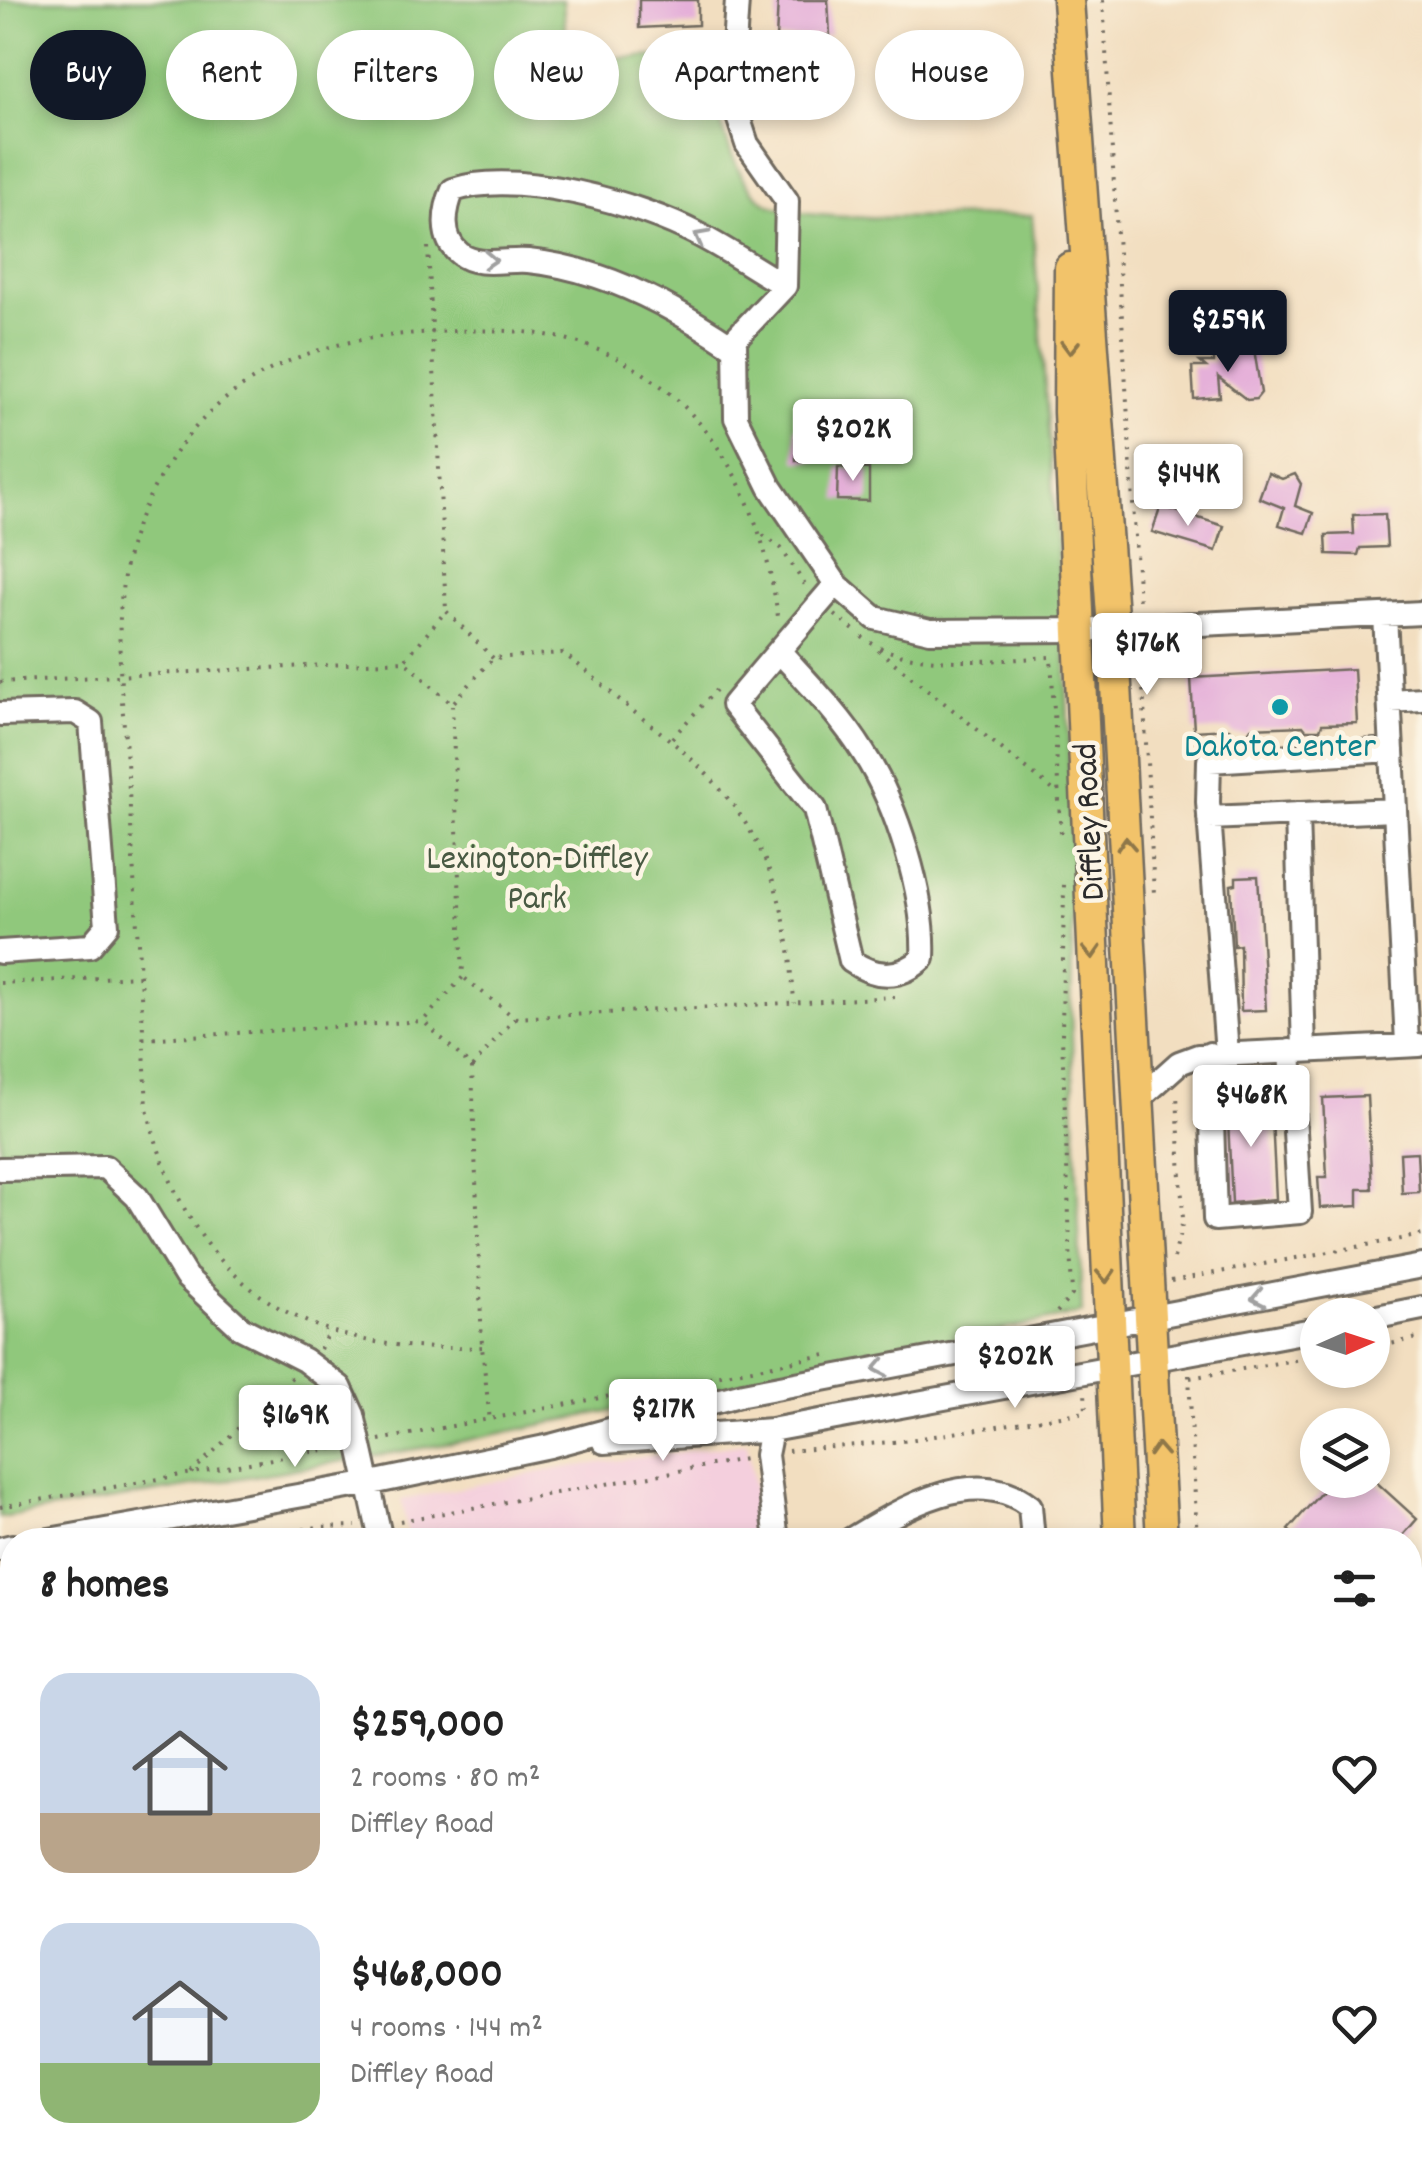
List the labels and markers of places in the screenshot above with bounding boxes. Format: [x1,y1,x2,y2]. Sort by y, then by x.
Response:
pin: $259K [1158,290,1298,375]
pin: $202K [783,399,923,484]
pin: $144K [1118,444,1258,529]
pin: $176K [1077,613,1217,698]
marker: Dakota Center [1269,696,1291,718]
place label: Dakota Center [1184,724,1376,774]
pin: $468K [1181,1065,1321,1150]
pin: $202K [945,1326,1085,1411]
pin: $217K [593,1379,733,1464]
pin: $169K [225,1385,365,1470]

